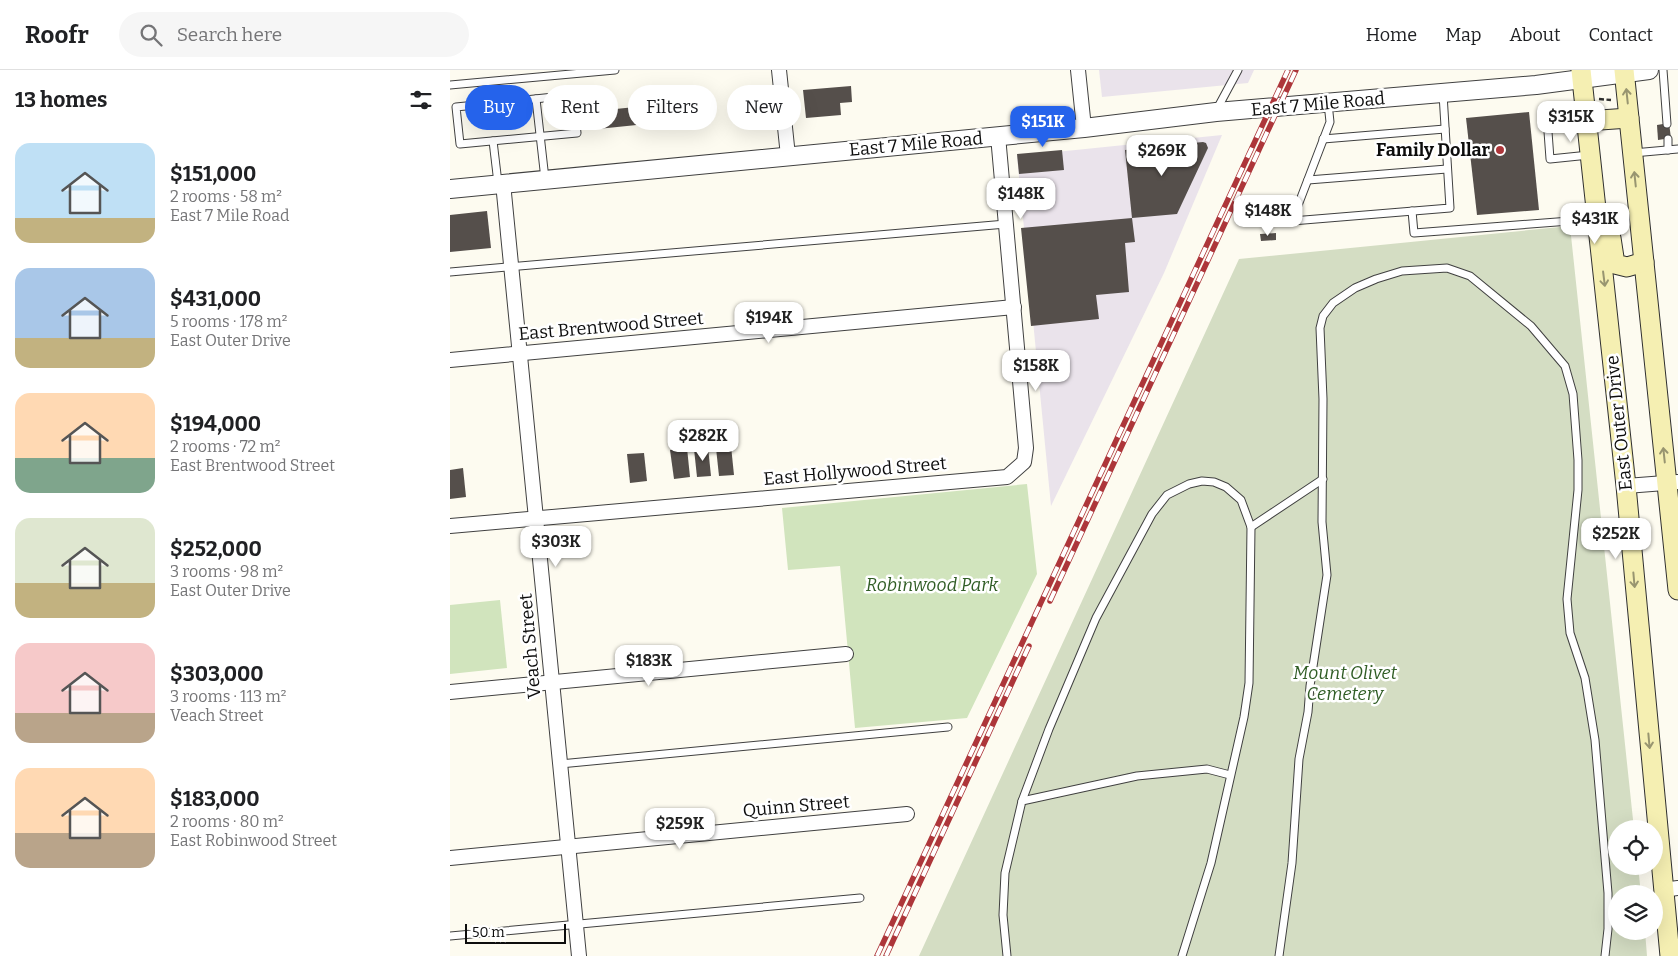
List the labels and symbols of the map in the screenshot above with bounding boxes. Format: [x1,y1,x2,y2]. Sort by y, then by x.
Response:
street label: East 7 Mile Road [1250,87,1386,121]
one-way arrow [1622,88,1632,104]
pin: $315K [1536,100,1606,143]
pin: $151K [1008,106,1078,148]
street label: East 7 Mile Road [848,127,984,161]
pin: $269K [1127,134,1197,177]
place label: Family Dollar [1376,139,1491,161]
marker: Family Dollar [1494,144,1506,156]
one-way arrow [1630,171,1640,187]
pin: $148K [986,178,1056,220]
pin: $148K [1233,194,1303,237]
pin: $431K [1560,202,1630,245]
one-way arrow [1599,270,1609,286]
pin: $194K [734,302,804,344]
street label: East Brentwood Street [518,307,705,345]
pin: $158K [1001,350,1071,392]
street label: East Outer Drive [1601,354,1637,492]
pin: $282K [668,420,738,462]
one-way arrow [1659,447,1669,463]
street label: East Hollywood Street [763,452,948,490]
pin: $252K [1581,518,1651,560]
pin: $303K [521,526,591,568]
one-way arrow [1630,571,1639,587]
park label: Robinwood Park [866,574,999,596]
street label: Veach Street [514,592,546,699]
pin: $183K [614,644,684,687]
park label: Mount Olivet Cemetery [1293,662,1398,705]
one-way arrow [1645,733,1654,749]
street label: Quinn Street [742,790,851,822]
pin: $259K [645,808,715,850]
scale bar [465,921,566,944]

